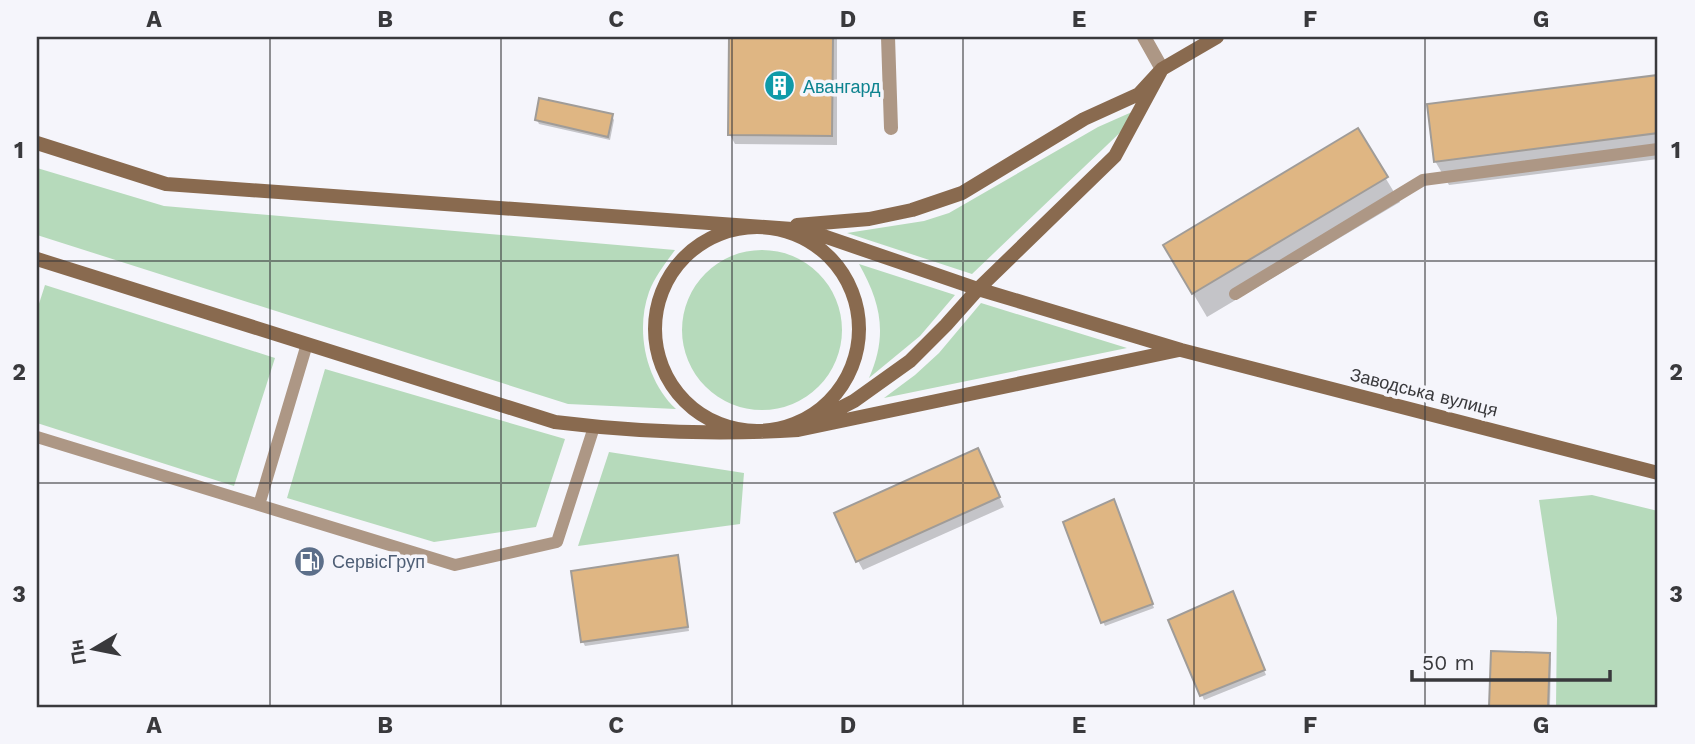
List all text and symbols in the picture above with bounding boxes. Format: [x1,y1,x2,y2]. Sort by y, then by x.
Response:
text: A [146,6,162,33]
text: B [377,6,393,33]
text: C [608,6,624,33]
text: D [840,6,856,33]
text: E [1072,6,1086,33]
text: F [1303,6,1317,33]
text: G [1533,6,1549,33]
building icon: Авангард [763,69,797,103]
place label: Авангард [803,76,881,97]
text: 1 [14,137,24,164]
text: 1 [1671,137,1681,164]
text: 2 [12,359,26,386]
text: 2 [1669,359,1683,386]
street label: Заводська вулиця [1348,363,1500,421]
fuel station icon: СервісГруп [292,544,326,578]
place label: СервісГруп [332,551,425,572]
text: 3 [12,581,26,608]
text: 3 [1669,581,1683,608]
north arrow [60,614,130,684]
text: Пн [64,637,91,666]
scale bar [1412,639,1609,683]
text: 50 m [1422,650,1474,675]
text: A [146,712,162,739]
text: B [377,712,393,739]
text: C [608,712,624,739]
text: D [840,712,856,739]
text: E [1072,712,1086,739]
text: F [1303,712,1317,739]
text: G [1533,712,1549,739]

